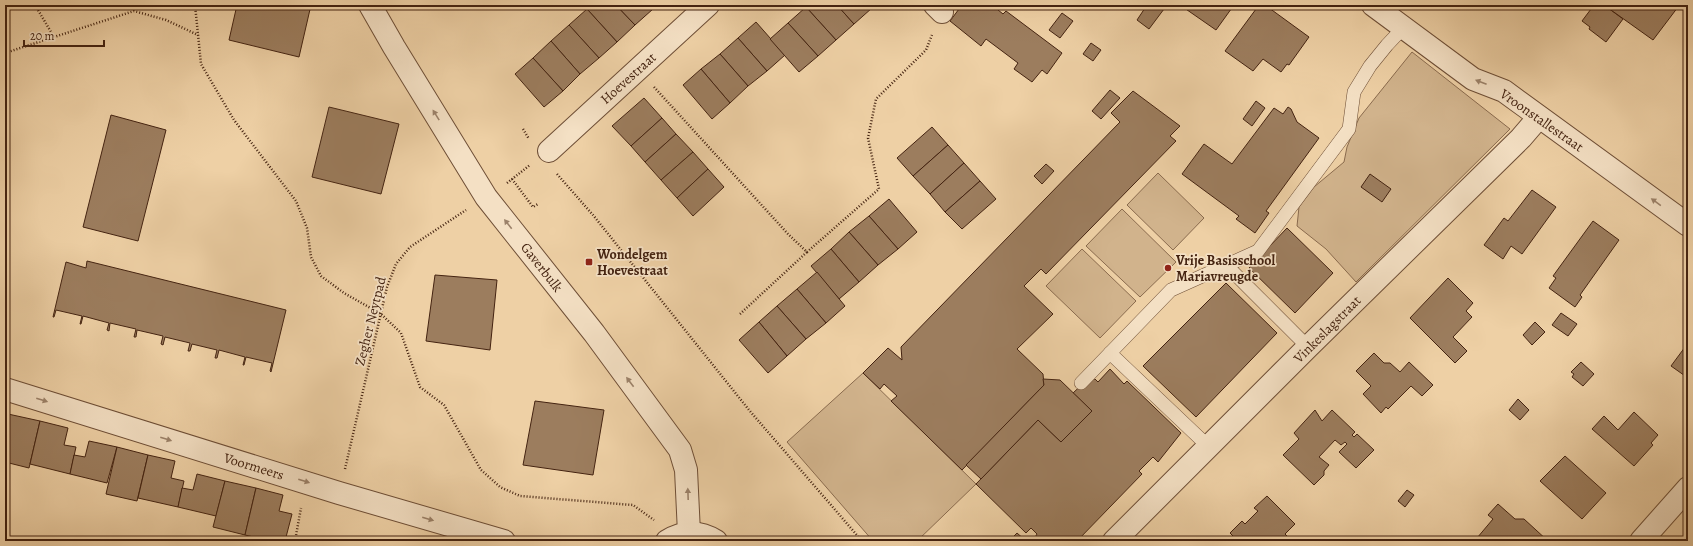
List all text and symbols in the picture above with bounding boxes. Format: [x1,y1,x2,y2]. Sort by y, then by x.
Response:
scale bar [24,22,104,48]
text: 20 m [30,28,54,44]
street label: Hoevestraat [596,48,661,108]
one-way arrow [1474,78,1486,84]
street label: Vroonstallestraat [1495,84,1588,156]
one-way arrow [433,109,440,121]
one-way arrow [1651,198,1662,206]
one-way arrow [503,218,512,229]
street label: Gaverbulk [516,239,567,296]
place label: Wondelgem Hoevestraat [596,245,668,280]
place label: Vrije Basisschool Mariavreugde [1175,251,1275,286]
marker: Wondelgem Hoevestraat [584,257,594,267]
marker: Vrije Basisschool Mariavreugde [1163,263,1173,273]
street label: Zegher Neytpad [350,274,391,368]
street label: Vinkeslagstraat [1289,291,1366,368]
one-way arrow [626,376,634,387]
one-way arrow [37,397,49,403]
one-way arrow [161,436,173,442]
street label: Voormeers [220,448,286,485]
one-way arrow [298,478,310,484]
one-way arrow [684,488,691,500]
one-way arrow [423,516,435,522]

